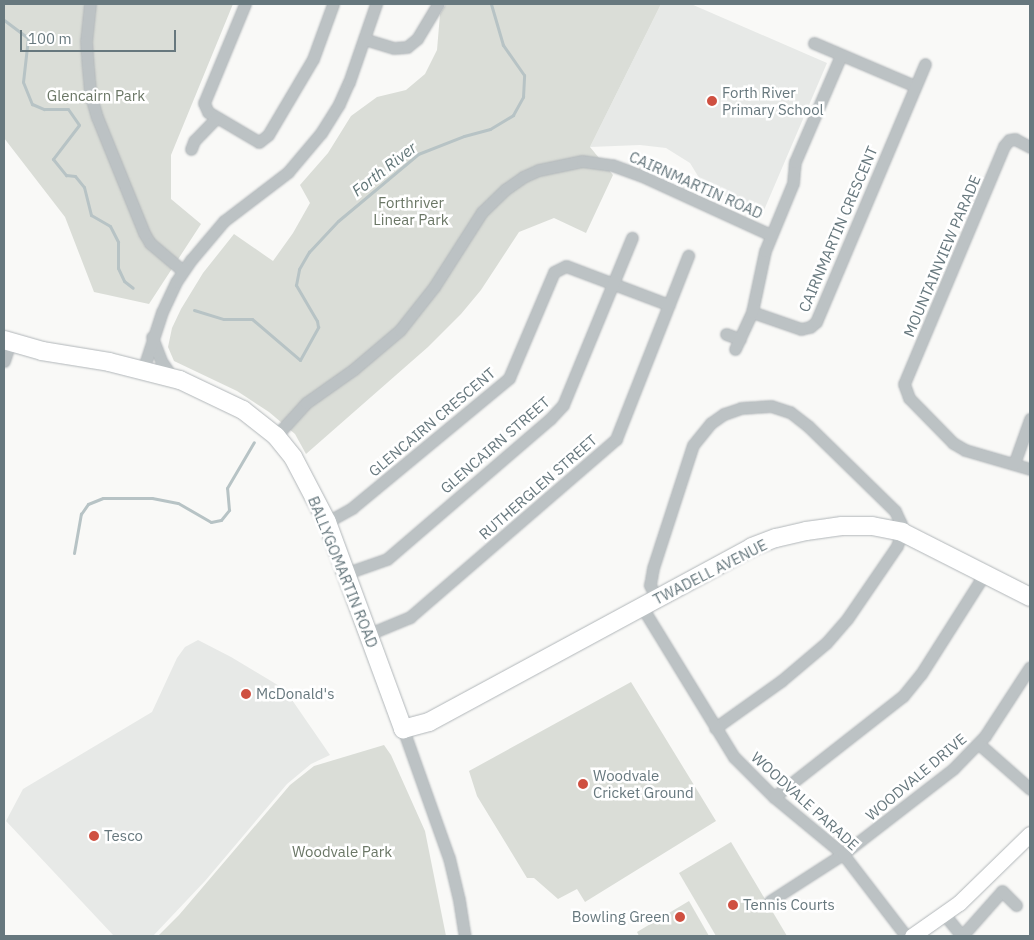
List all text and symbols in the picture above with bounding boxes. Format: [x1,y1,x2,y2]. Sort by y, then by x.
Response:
scale bar [22,20,179,52]
text: 100 m [28,29,72,48]
place label: Forth River Primary School [722,83,824,118]
park label: Glencairn Park [47,87,145,105]
marker: Forth River Primary School [706,95,718,107]
water label: Forth River [348,138,420,200]
street label: CAIRNMARTIN CRESCENT [795,143,881,315]
street label: CAIRNMARTIN ROAD [626,147,766,223]
street label: MOUNTAINVIEW PARADE [900,172,984,340]
park label: Forthriver Linear Park [373,193,449,228]
street label: GLENCAIRN CRESCENT [365,364,499,480]
street label: GLENCAIRN STREET [437,393,553,497]
street label: RUTHERGLEN STREET [475,431,601,543]
street label: BALLYGOMARTIN ROAD [304,494,382,650]
street label: TWADELL AVENUE [650,535,770,609]
place label: McDonald's [256,685,334,703]
marker: McDonald's [240,688,252,700]
street label: WOODVALE DRIVE [862,730,970,824]
street label: WOODVALE PARADE [748,748,862,854]
place label: Woodvale Cricket Ground [593,766,694,801]
marker: Woodvale Cricket Ground [577,778,589,790]
place label: Tesco [104,827,143,845]
marker: Tesco [88,830,100,842]
park label: Woodvale Park [292,843,392,861]
place label: Tennis Courts [743,896,835,914]
marker: Tennis Courts [727,899,739,911]
place label: Bowling Green [572,908,670,926]
marker: Bowling Green [674,911,686,923]

